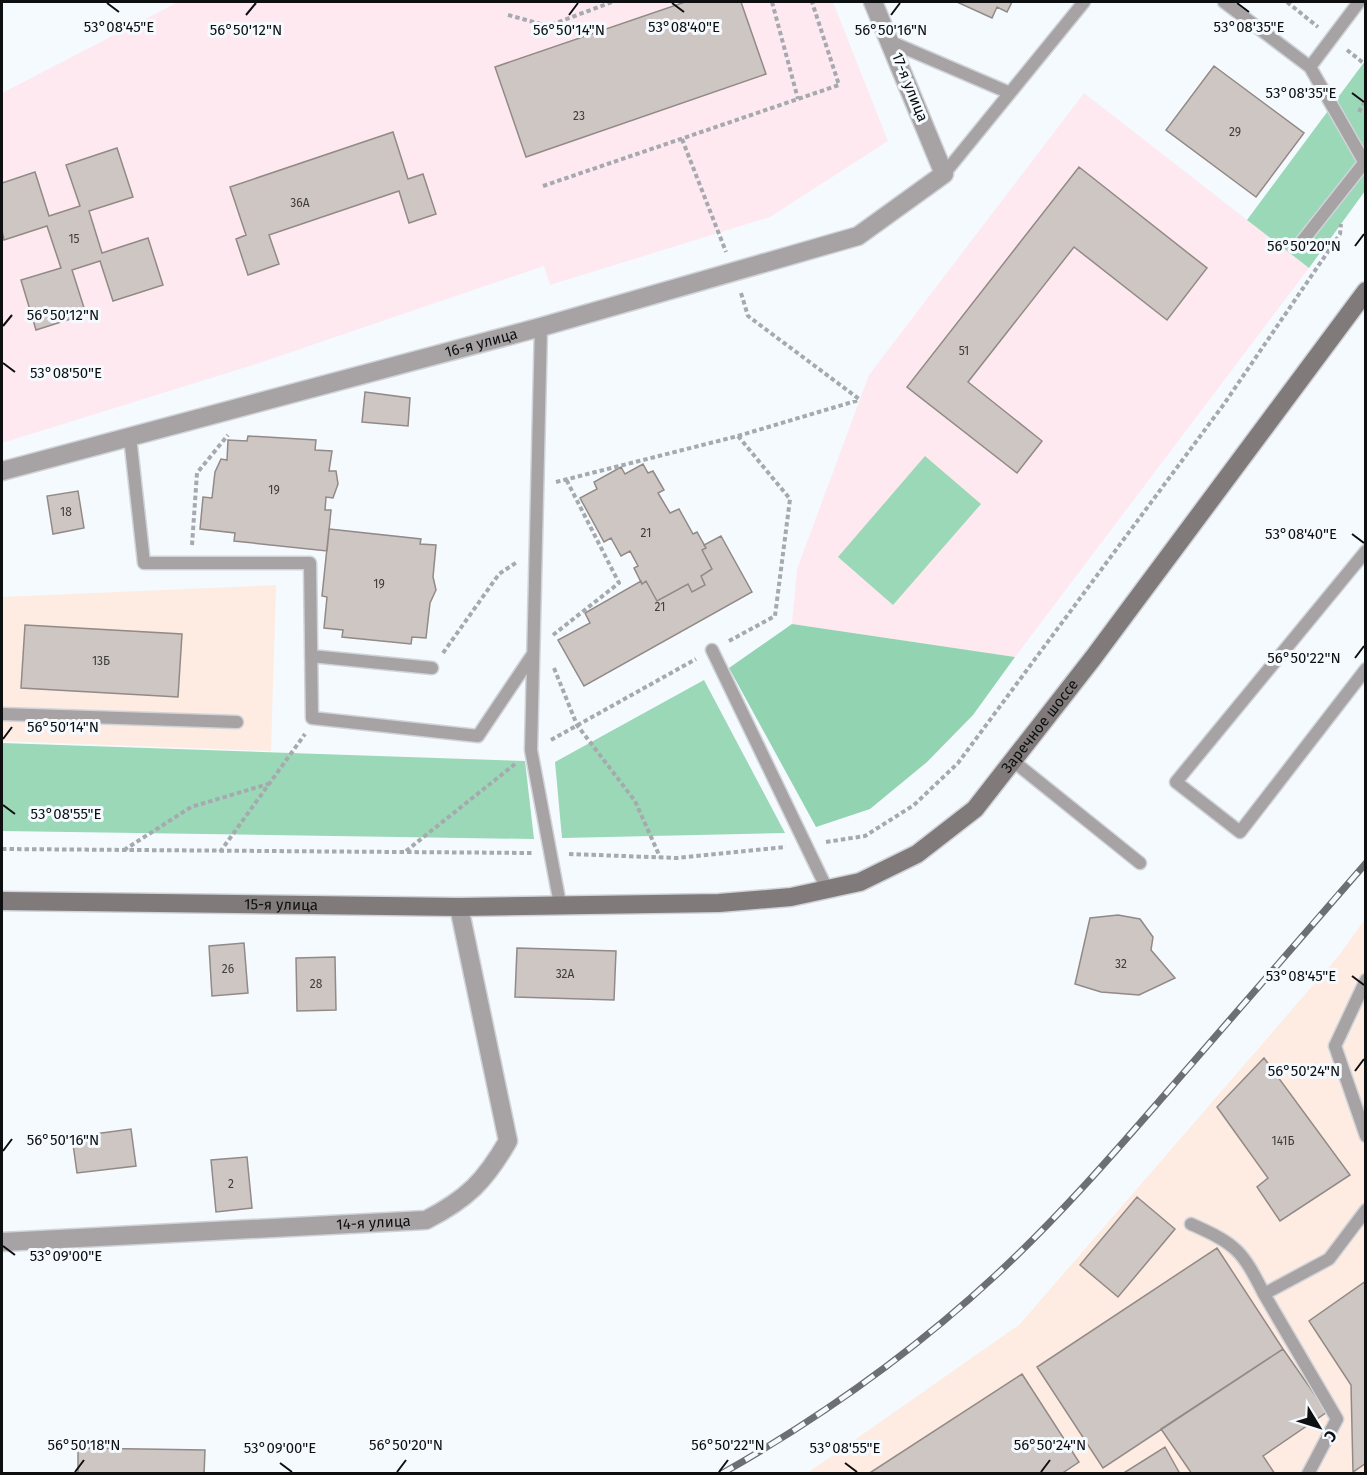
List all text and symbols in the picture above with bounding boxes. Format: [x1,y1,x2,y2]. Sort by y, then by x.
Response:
text: 53°08'45"E [84,18,154,36]
text: 53°08'40"E [648,18,720,36]
text: 53°08'35"E [1214,18,1285,36]
text: 56°50'12"N [210,21,282,39]
text: 56°50'14"N [533,21,605,39]
text: 56°50'16"N [855,21,927,39]
street label: 17-я улица [888,50,932,124]
text: 53°08'35"E [1266,84,1337,102]
house number: 23 [573,109,585,123]
house number: 29 [1229,125,1241,139]
house number: 36А [290,196,310,210]
house number: 15 [68,232,80,246]
text: 56°50'20"N [1267,237,1341,255]
text: 56°50'12"N [27,306,99,324]
street label: 16-я улица [443,325,519,361]
house number: 51 [959,344,969,358]
text: 53°08'50"E [30,364,102,382]
house number: 19 [268,483,280,497]
house number: 18 [60,505,72,519]
text: 53°08'40"E [1265,525,1337,543]
house number: 21 [641,526,651,540]
house number: 19 [373,577,385,591]
house number: 21 [655,600,665,614]
text: 56°50'22"N [1267,649,1341,667]
house number: 13Б [92,654,110,668]
street label: Заречное шоссе [998,676,1082,777]
text: 56°50'14"N [27,718,99,736]
text: 53°08'55"E [31,805,101,823]
street label: 15-я улица [244,895,318,914]
house number: 32 [1115,957,1127,971]
house number: 26 [222,962,234,976]
house number: 32А [556,967,574,981]
text: 53°08'45"E [1266,967,1336,985]
house number: 28 [310,977,323,991]
text: 56°50'24"N [1268,1062,1340,1080]
text: 56°50'16"N [27,1131,99,1149]
house number: 141Б [1271,1134,1295,1148]
house number: 2 [228,1177,234,1191]
street label: 14-я улица [336,1212,411,1234]
text: 53°09'00"E [30,1247,102,1265]
north arrow [1289,1397,1349,1457]
text: С [1320,1426,1341,1446]
text: 56°50'18"N [48,1436,121,1454]
text: 56°50'20"N [369,1436,443,1454]
text: 56°50'22"N [691,1436,765,1454]
text: 56°50'24"N [1014,1436,1086,1454]
text: 53°09'00"E [244,1439,316,1457]
text: 53°08'55"E [810,1439,880,1457]

